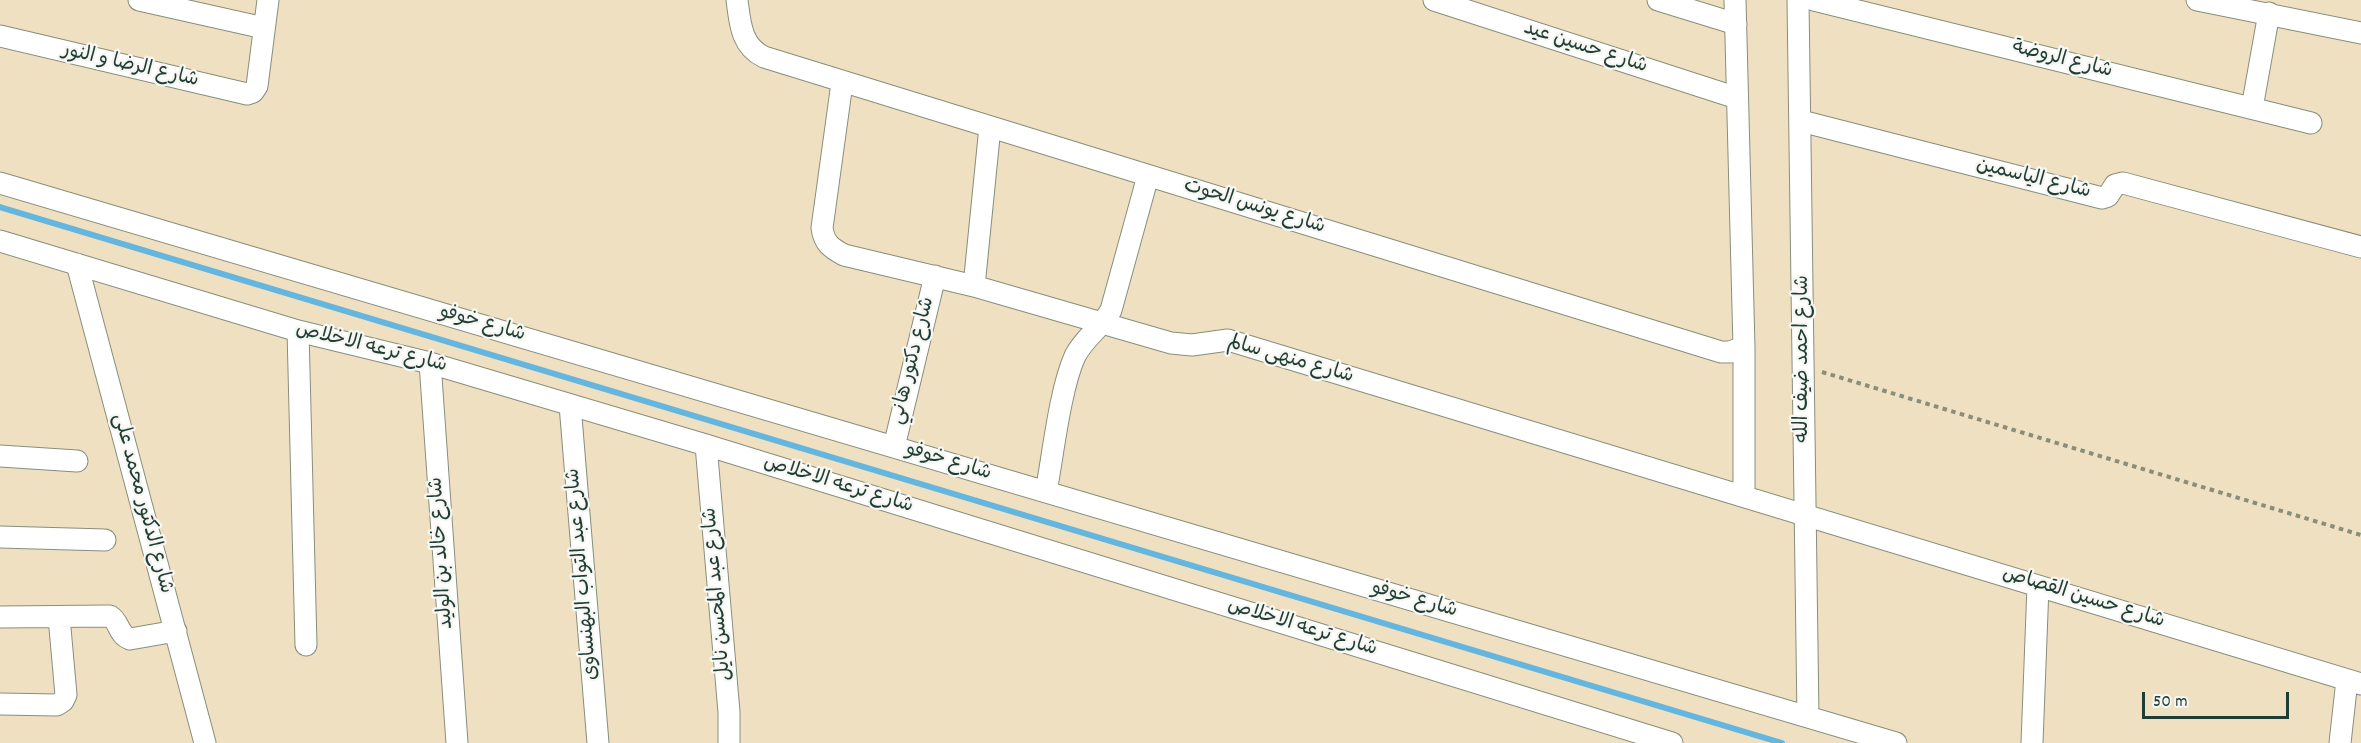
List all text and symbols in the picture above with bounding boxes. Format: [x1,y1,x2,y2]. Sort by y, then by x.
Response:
street label: شارع حسين عيد [1520,18,1650,80]
street label: شارع الروضة [2009,37,2115,85]
street label: شارع الرضا و النور [59,40,201,94]
street label: شارع الياسمين [1973,154,2093,206]
street label: شارع يونس الحوت [1180,175,1328,241]
street label: شارع احمد ضيف الله [1792,275,1816,443]
street label: شارع دكتور هاني [887,295,941,427]
street label: شارع خوفو [436,301,528,349]
street label: شارع ترعه الاخلاص [293,319,449,379]
street label: شارع منهى سالم [1224,332,1356,390]
street label: شارع الدكتور محمد على [105,411,177,597]
street label: شارع خوفو [902,439,994,487]
street label: شارع ترعه الاخلاص [760,452,916,520]
street label: شارع عبد التواب البهنساوى [563,467,605,681]
street label: شارع خالد بن الوليد [426,476,460,630]
street label: شارع عبد المحسن نايل [699,506,739,682]
street label: شارع حسين القصاص [1999,563,2167,635]
street label: شارع خوفو [1368,577,1460,625]
street label: شارع ترعه الاخلاص [1224,595,1380,663]
scale bar [2145,680,2292,718]
text: 50 m [2153,690,2188,715]

